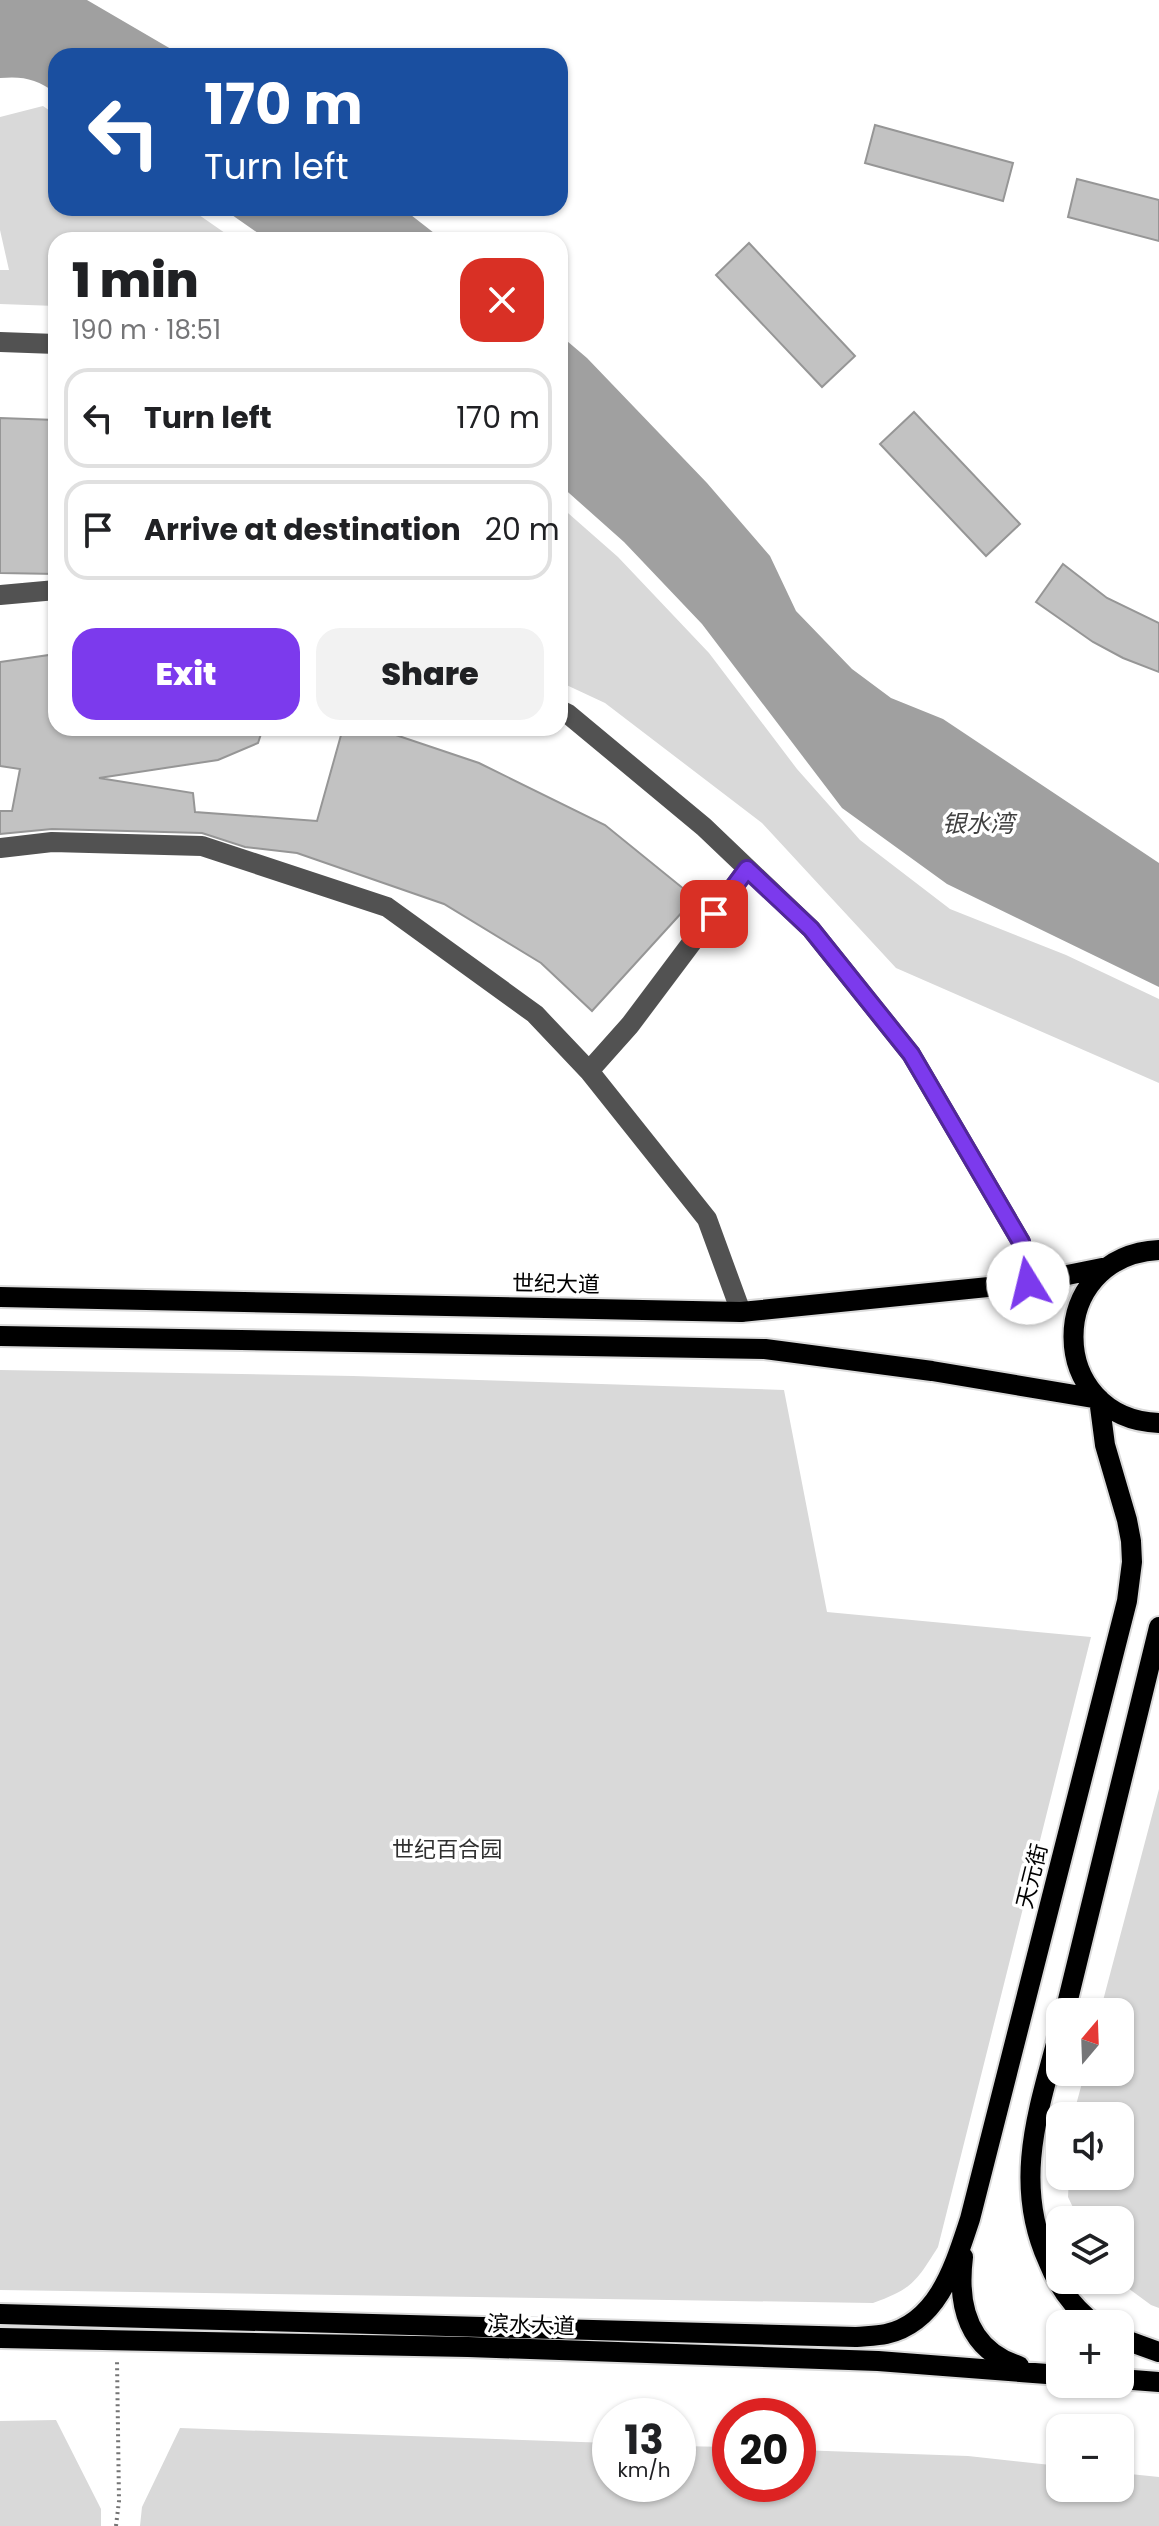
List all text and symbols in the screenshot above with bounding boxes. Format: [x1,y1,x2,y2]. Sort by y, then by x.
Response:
text: 170 m [204,65,363,144]
icon: left [72,80,176,184]
text: Turn left [204,141,349,192]
text: 1 min [72,247,199,314]
button: close [460,258,544,342]
text: 190 m · 18:51 [72,312,221,348]
icon: left [76,396,120,440]
text: Turn left [144,396,272,439]
text: 170 m [456,396,540,439]
icon: arrive [76,508,120,552]
text: Arrive at destination [144,508,461,551]
text: 20 m [485,508,560,551]
button: Exit [72,628,300,720]
button: Share [316,628,544,720]
water label: 银水湾 [942,807,1018,840]
pin [680,880,748,948]
icon: arrive [692,892,736,936]
position arrow [986,1241,1070,1325]
street label: 世纪大道 [512,1268,600,1300]
park label: 世纪百合园 [392,1834,502,1865]
street label: 天元街 [1009,1840,1055,1912]
north arrow [1046,1998,1134,2086]
map controls [1046,1998,1134,2502]
button: sound [1046,2102,1134,2190]
button: layers [1046,2206,1134,2294]
street label: 滨水大道 [486,2308,576,2342]
button: + [1046,2310,1134,2398]
speed limit sign: 20 [712,2398,816,2502]
text: 13 [624,2412,664,2468]
button: − [1046,2414,1134,2502]
text: km/h [617,2456,671,2484]

